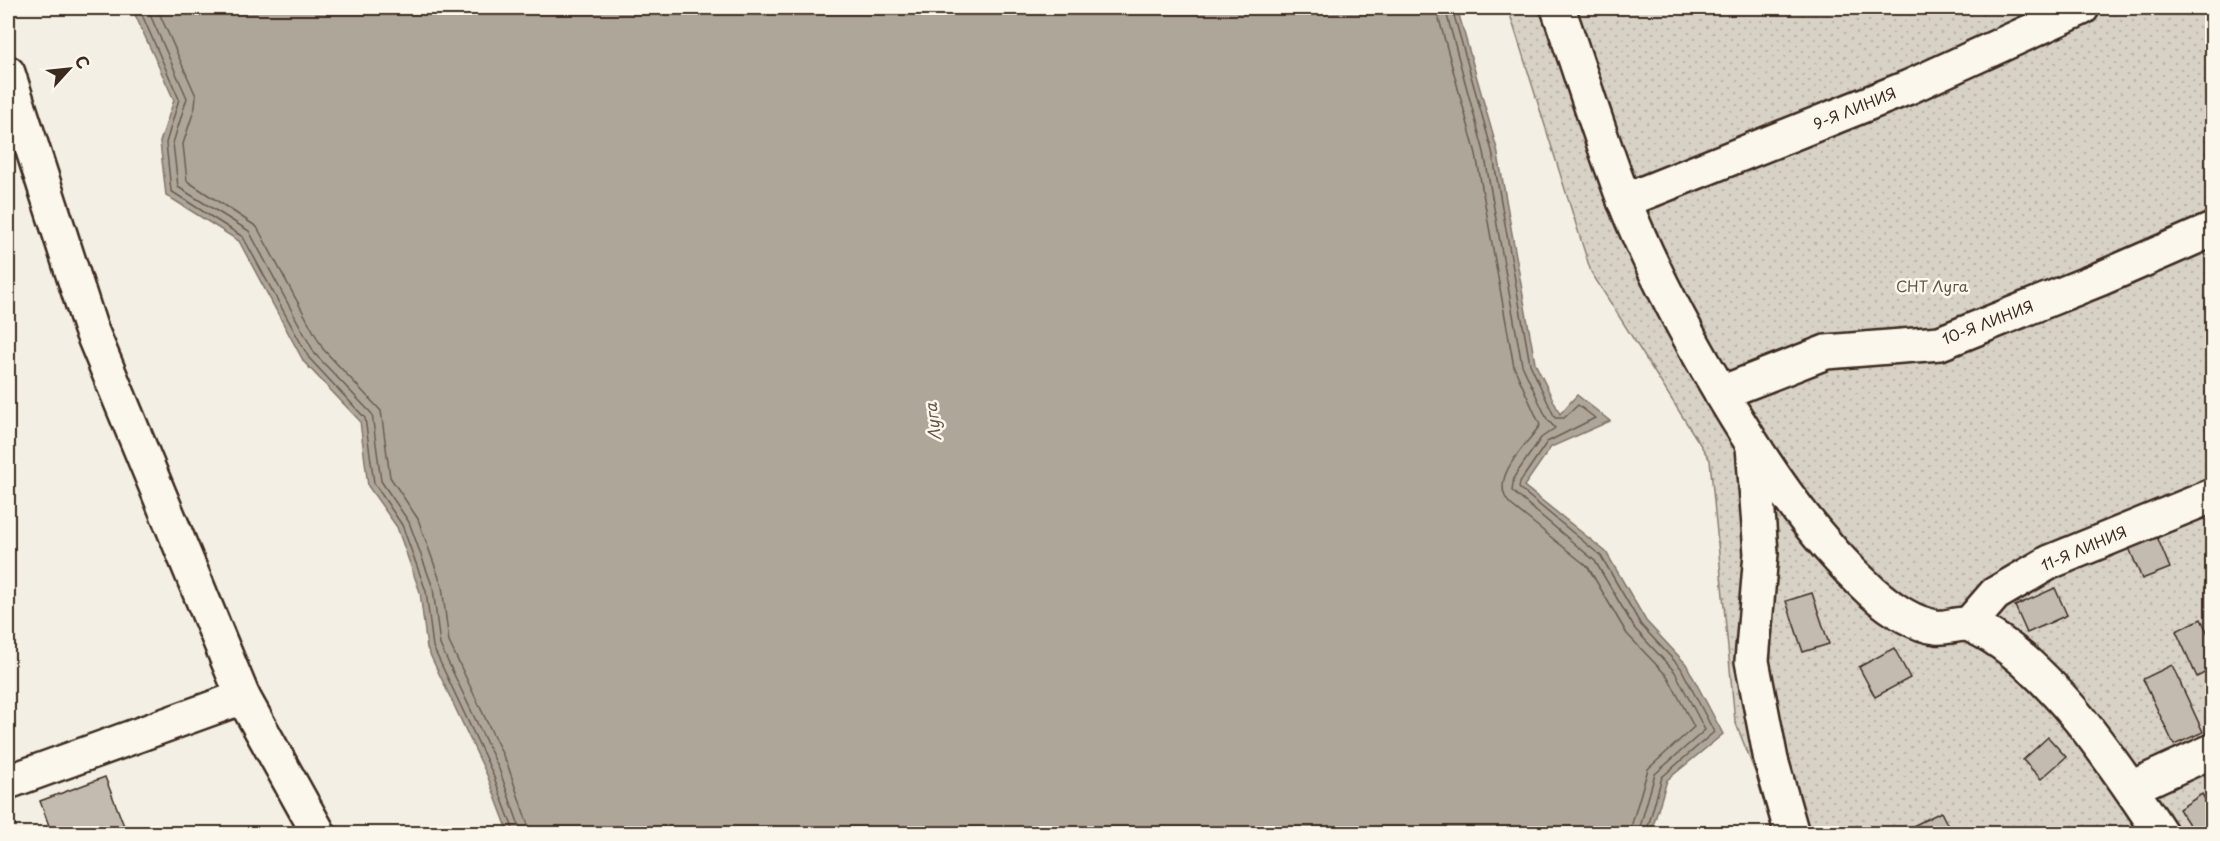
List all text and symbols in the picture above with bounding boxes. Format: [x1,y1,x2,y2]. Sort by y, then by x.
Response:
north arrow [39,39,99,99]
text: С [70,51,97,73]
street label: 9-Я ЛИНИЯ [1810,81,1899,135]
park label: СНТ Луга [1896,274,1969,297]
street label: 10-Я ЛИНИЯ [1938,294,2037,350]
water label: Луга [918,401,946,442]
street label: 11-Я ЛИНИЯ [2037,519,2130,576]

